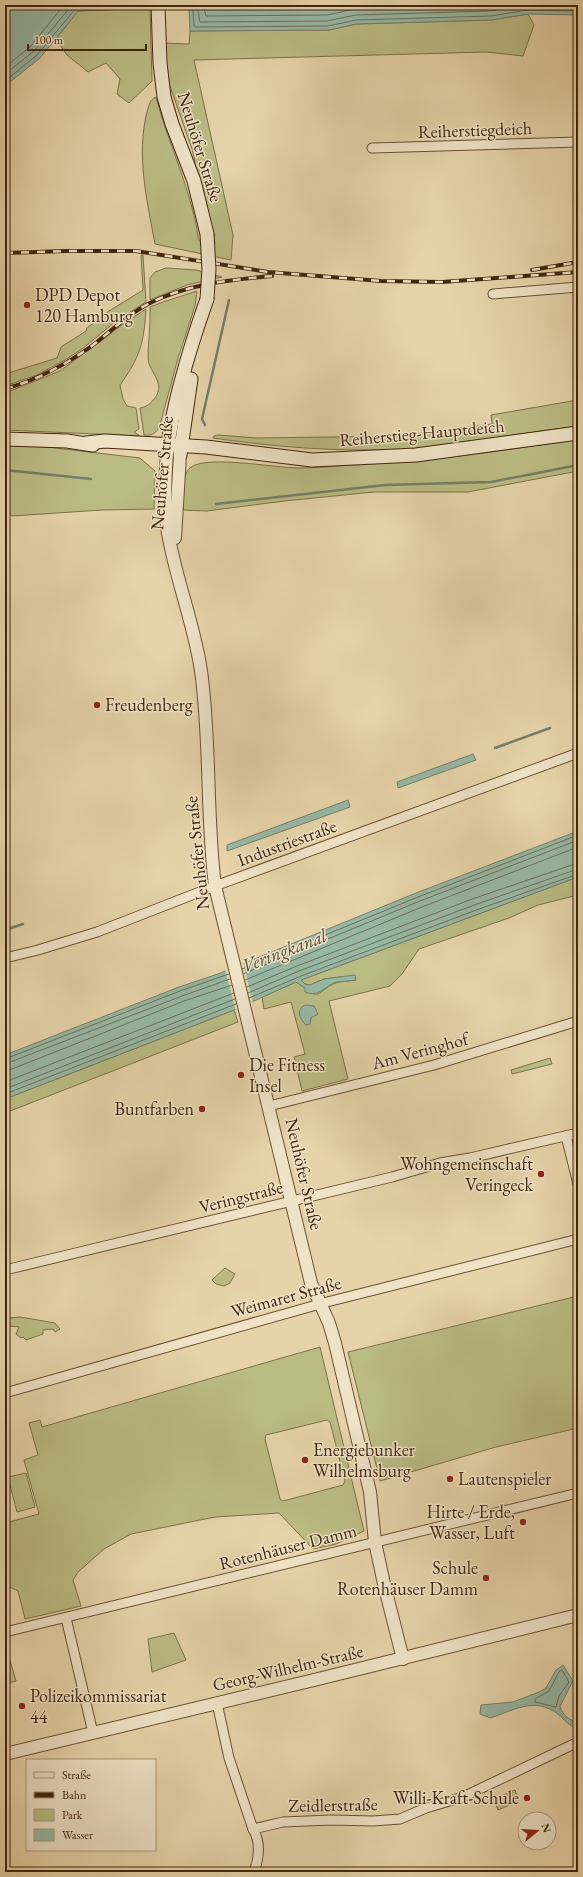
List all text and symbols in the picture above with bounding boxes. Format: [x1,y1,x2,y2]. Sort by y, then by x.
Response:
scale bar [28,26,146,52]
text: 100 m [34,32,64,48]
street label: Neuhöfer Straße [173,89,228,205]
street label: Reiherstiegdeich [417,116,533,143]
place label: DPD Depot 120 Hamburg [35,283,133,327]
marker: DPD Depot 120 Hamburg [22,300,32,310]
street label: Reiherstieg-Hauptdeich [338,414,505,451]
street label: Neuhöfer Straße [145,415,178,531]
place label: Freudenberg [105,693,193,716]
marker: Freudenberg [92,700,102,710]
street label: Neuhöfer Straße [179,795,214,911]
street label: Industriestraße [234,814,340,871]
water label: Veringkanal [238,923,331,978]
street label: Am Veringhof [368,1026,473,1075]
place label: Die Fitness Insel [249,1053,325,1097]
marker: Die Fitness Insel [236,1070,246,1080]
place label: Buntfarben [115,1097,194,1120]
marker: Buntfarben [197,1104,207,1114]
street label: Neuhöfer Straße [280,1116,329,1232]
place label: Wohngemeinschaft Veringeck [400,1152,534,1196]
marker: Wohngemeinschaft Veringeck [536,1169,546,1179]
street label: Veringstraße [196,1175,285,1218]
street label: Weimarer Straße [228,1271,344,1322]
place label: Energiebunker Wilhelmsburg [313,1438,415,1482]
marker: Energiebunker Wilhelmsburg [300,1455,310,1465]
place label: Lautenspieler [458,1467,551,1490]
marker: Lautenspieler [445,1474,455,1484]
place label: Hirte / Erde, Wasser, Luft [427,1500,515,1544]
marker: Hirte / Erde, Wasser, Luft [518,1517,528,1527]
street label: Rotenhäuser Damm [217,1518,359,1575]
place label: Schule Rotenhäuser Damm [337,1556,478,1600]
marker: Schule Rotenhäuser Damm [481,1573,491,1583]
street label: Georg-Wilhelm-Straße [210,1639,366,1696]
place label: Polizeikommissariat 44 [30,1684,167,1728]
marker: Polizeikommissariat 44 [17,1701,27,1711]
legend [26,1759,156,1851]
text: Straße [62,1767,91,1783]
place label: Willi-Kraft-Schule [393,1786,519,1809]
text: Bahn [62,1787,87,1803]
street label: Zeidlerstraße [288,1792,378,1817]
marker: Willi-Kraft-Schule [522,1793,532,1803]
text: Park [62,1807,83,1823]
north arrow [517,1811,557,1851]
text: N [538,1822,555,1834]
text: Wasser [62,1827,93,1843]

